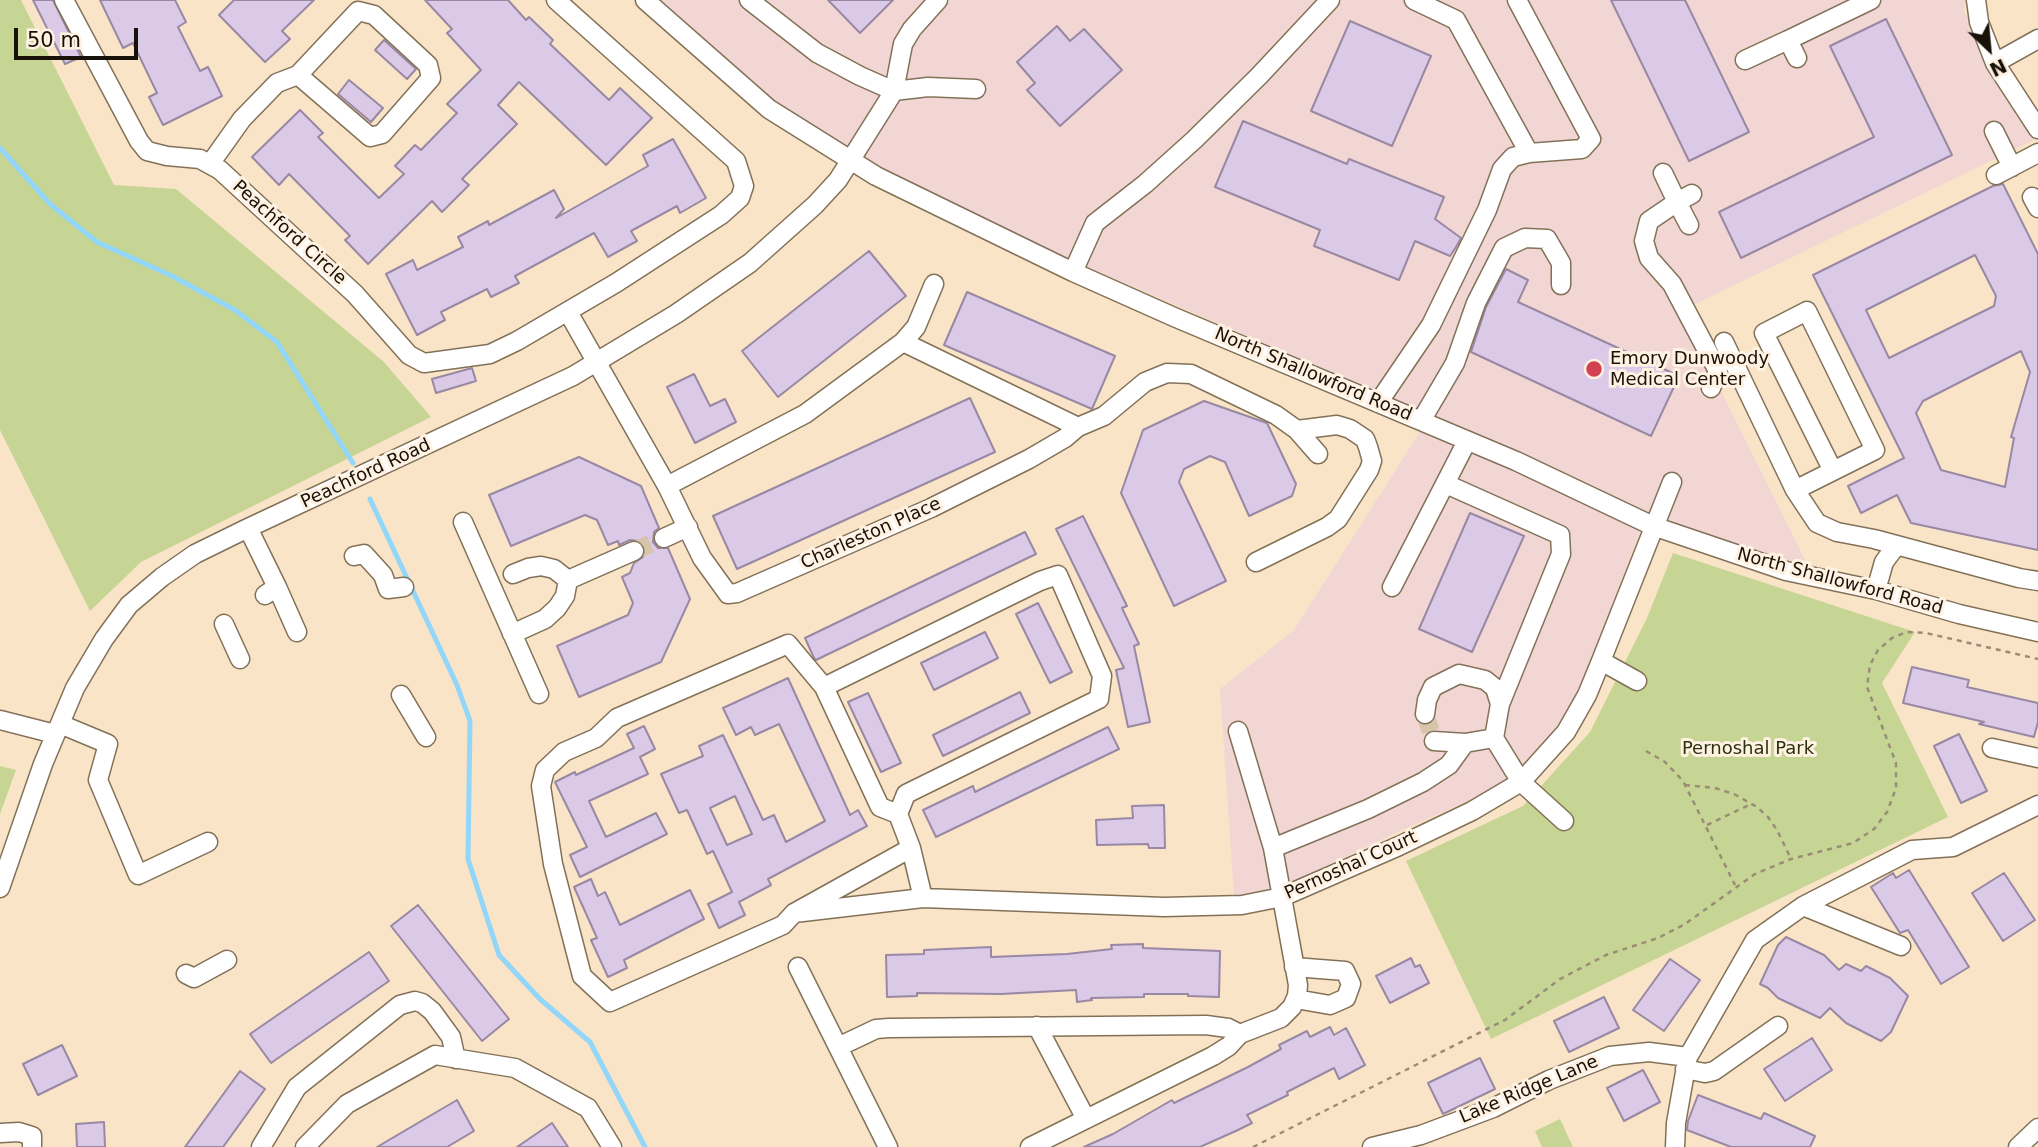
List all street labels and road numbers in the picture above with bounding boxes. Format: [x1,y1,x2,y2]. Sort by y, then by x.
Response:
street label: Peachford Circle [228,176,350,290]
street label: North Shallowford Road [1211,324,1415,426]
street label: Peachford Road [298,435,434,513]
street label: Charleston Place [798,493,944,575]
street label: North Shallowford Road [1735,544,1945,620]
street label: Pernoshal Court [1281,827,1421,905]
street label: Lake Ridge Lane [1457,1051,1601,1129]

